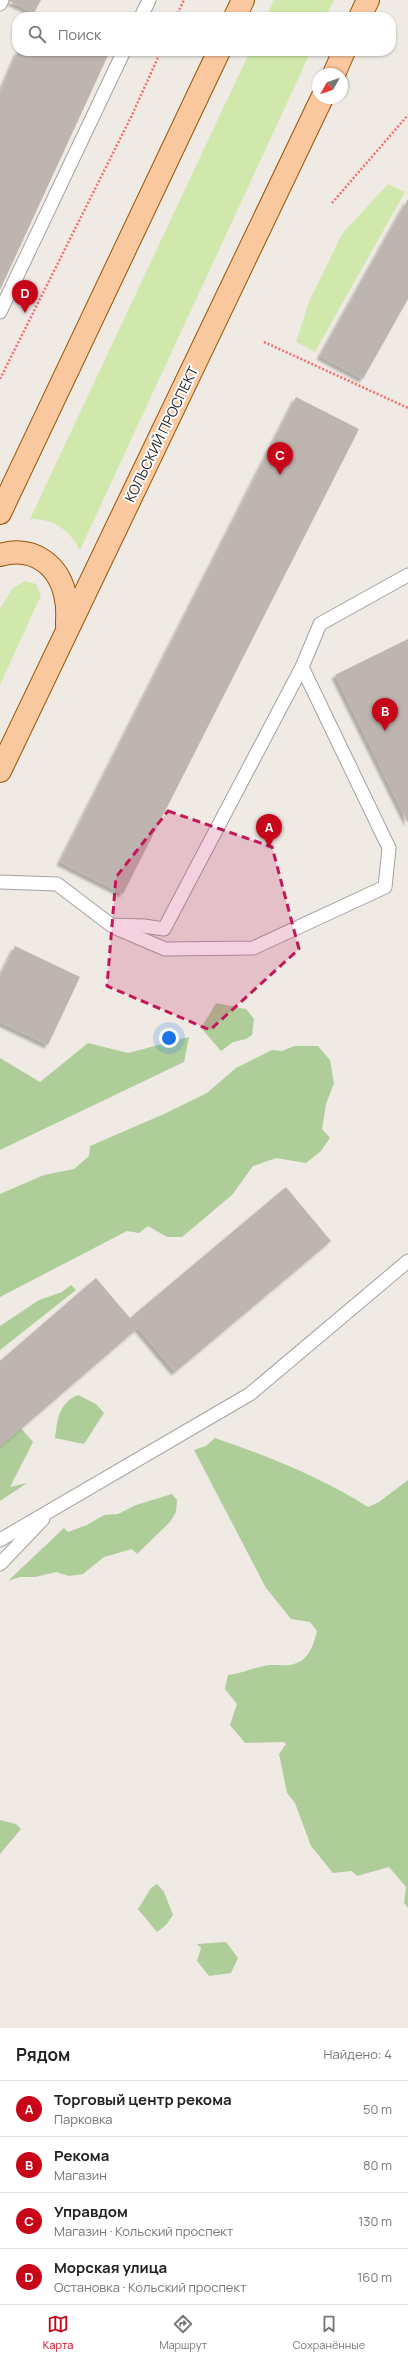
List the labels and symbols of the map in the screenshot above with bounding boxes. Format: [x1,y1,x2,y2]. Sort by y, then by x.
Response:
north arrow [312,68,348,104]
pin: D [12,280,38,313]
street label: КОЛЬСКИЙ ПРОСПЕКТ [120,362,202,505]
pin: C [267,442,293,475]
pin: B [372,698,398,731]
pin: A [256,814,282,847]
your location [159,1028,179,1048]

